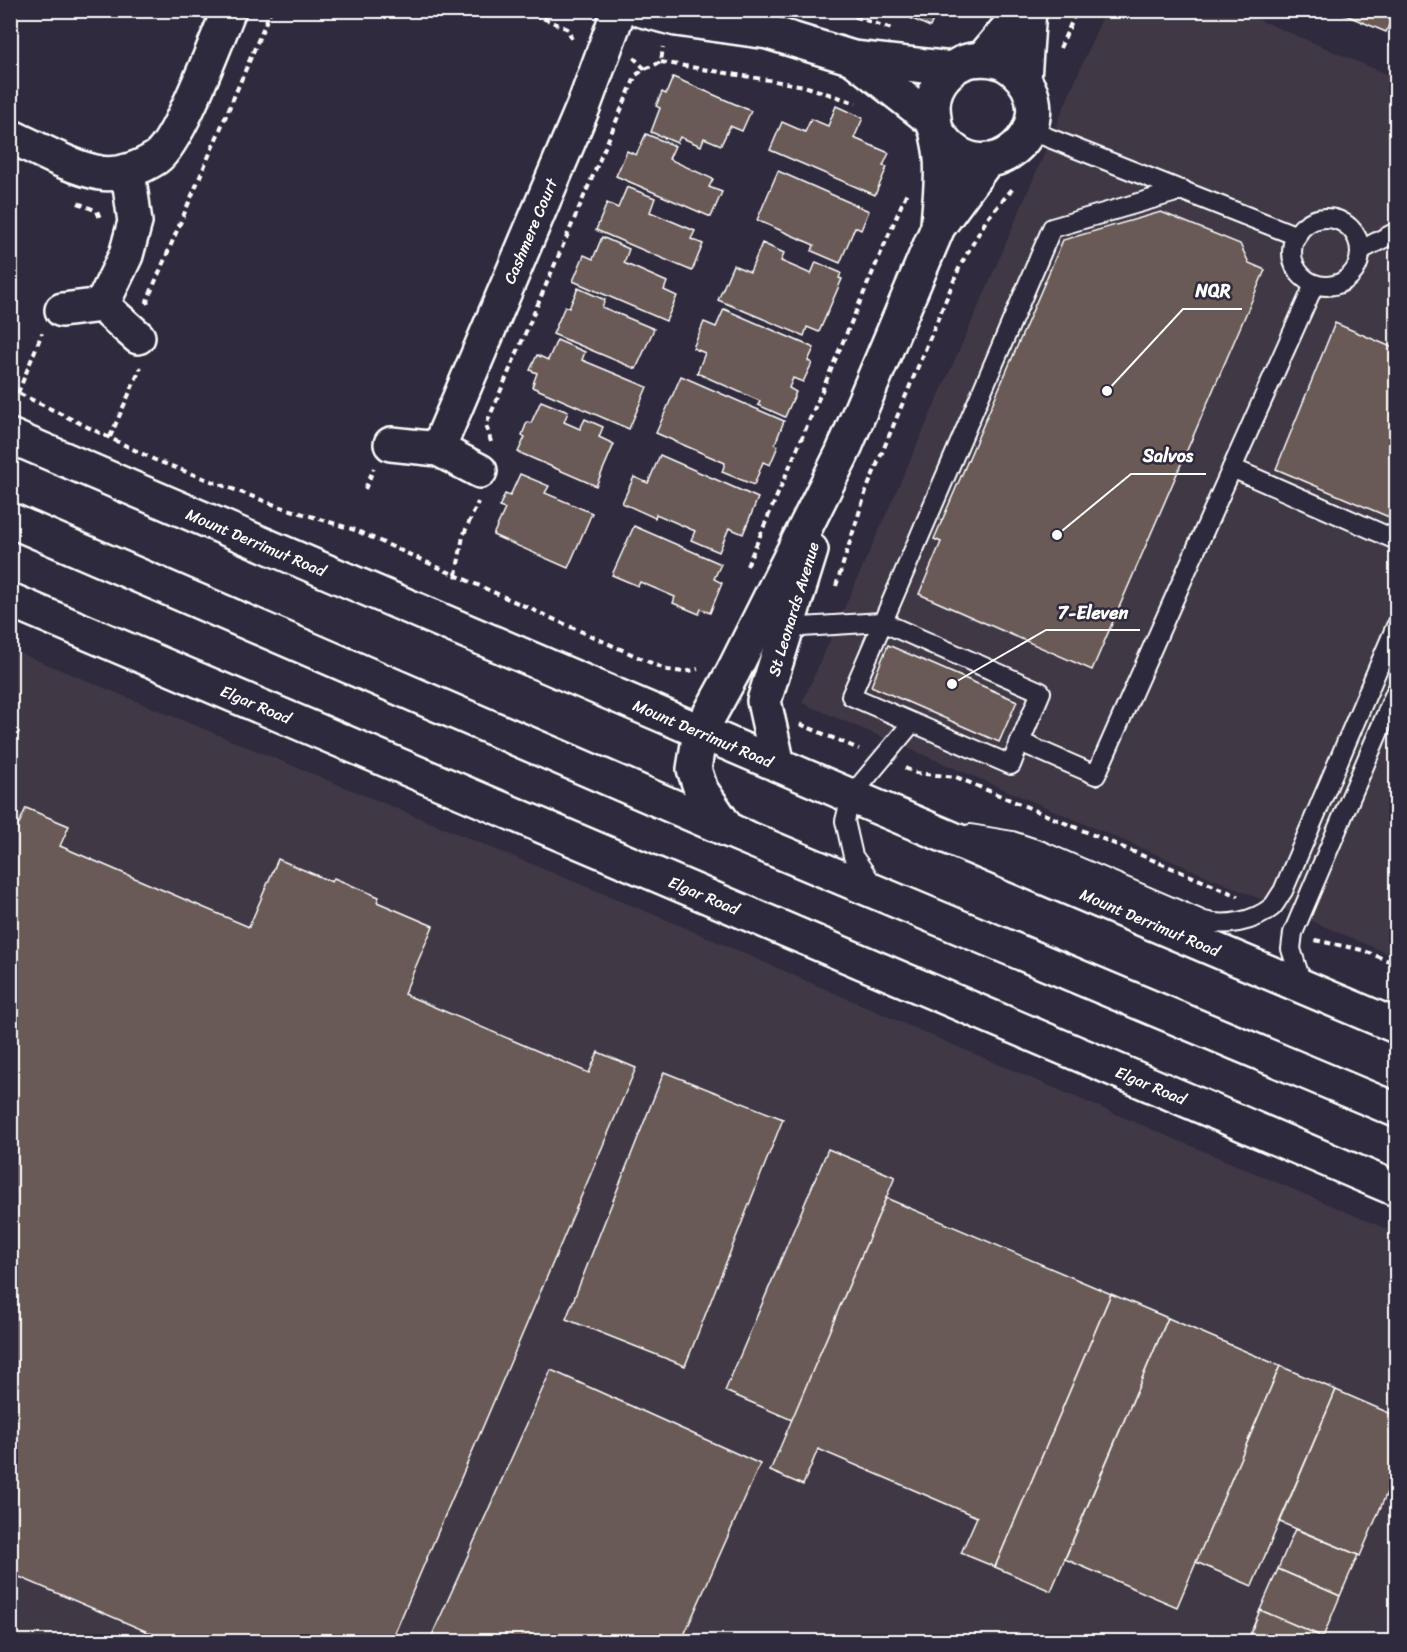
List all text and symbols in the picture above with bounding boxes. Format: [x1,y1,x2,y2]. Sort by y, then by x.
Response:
street label: Cashmere Court [495,173,566,289]
callout: NQR [1183,273,1242,309]
text: NQR [1195,275,1231,307]
callout: Salvos [1131,438,1206,474]
text: Salvos [1142,440,1194,472]
street label: Mount Derrimut Road [181,500,332,586]
street label: St Leonards Avenue [759,538,828,680]
callout: 7-Eleven [1046,594,1140,630]
text: 7-Eleven [1058,597,1128,629]
street label: Elgar Road [216,677,297,733]
street label: Mount Derrimut Road [628,691,779,777]
street label: Elgar Road [664,868,745,924]
street label: Mount Derrimut Road [1075,880,1226,966]
street label: Elgar Road [1111,1058,1192,1114]

